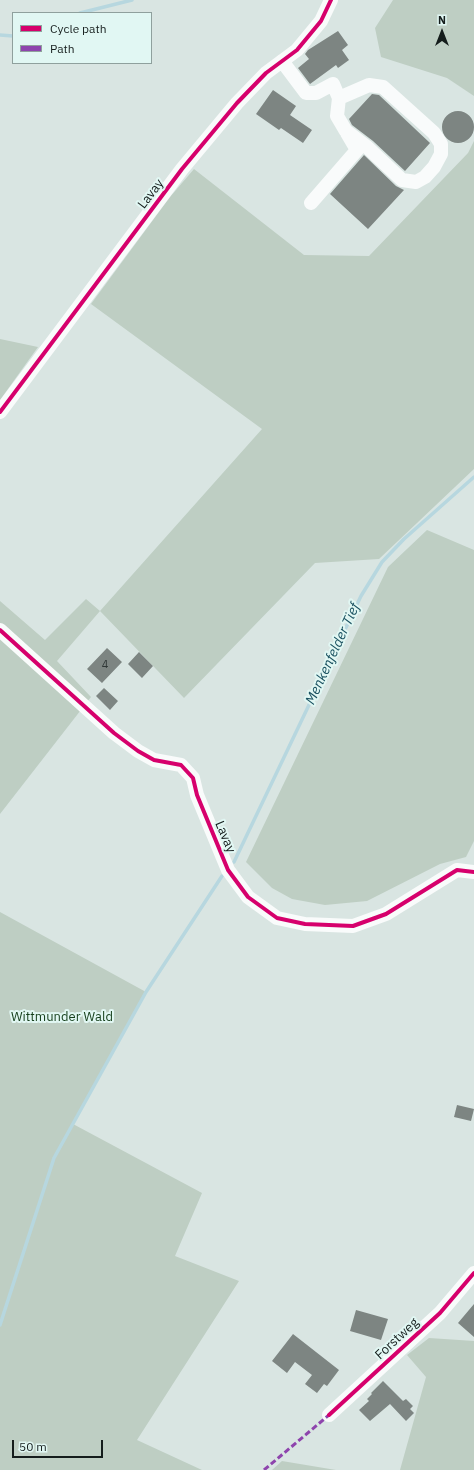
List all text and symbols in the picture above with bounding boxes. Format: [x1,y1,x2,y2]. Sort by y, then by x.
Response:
legend [12,12,152,64]
north arrow [422,12,462,52]
text: N [438,13,446,27]
text: Cycle path [50,21,107,36]
text: Path [50,41,75,56]
street label: Lavay [135,176,167,212]
water label: Menkenfelder Tief [302,601,364,707]
house number: 4 [102,658,108,672]
street label: Lavay [211,819,239,855]
park label: Wittmunder Wald [11,1009,113,1025]
street label: Forstweg [372,1315,422,1363]
scale bar [14,1432,105,1458]
text: 50 m [19,1439,47,1454]

